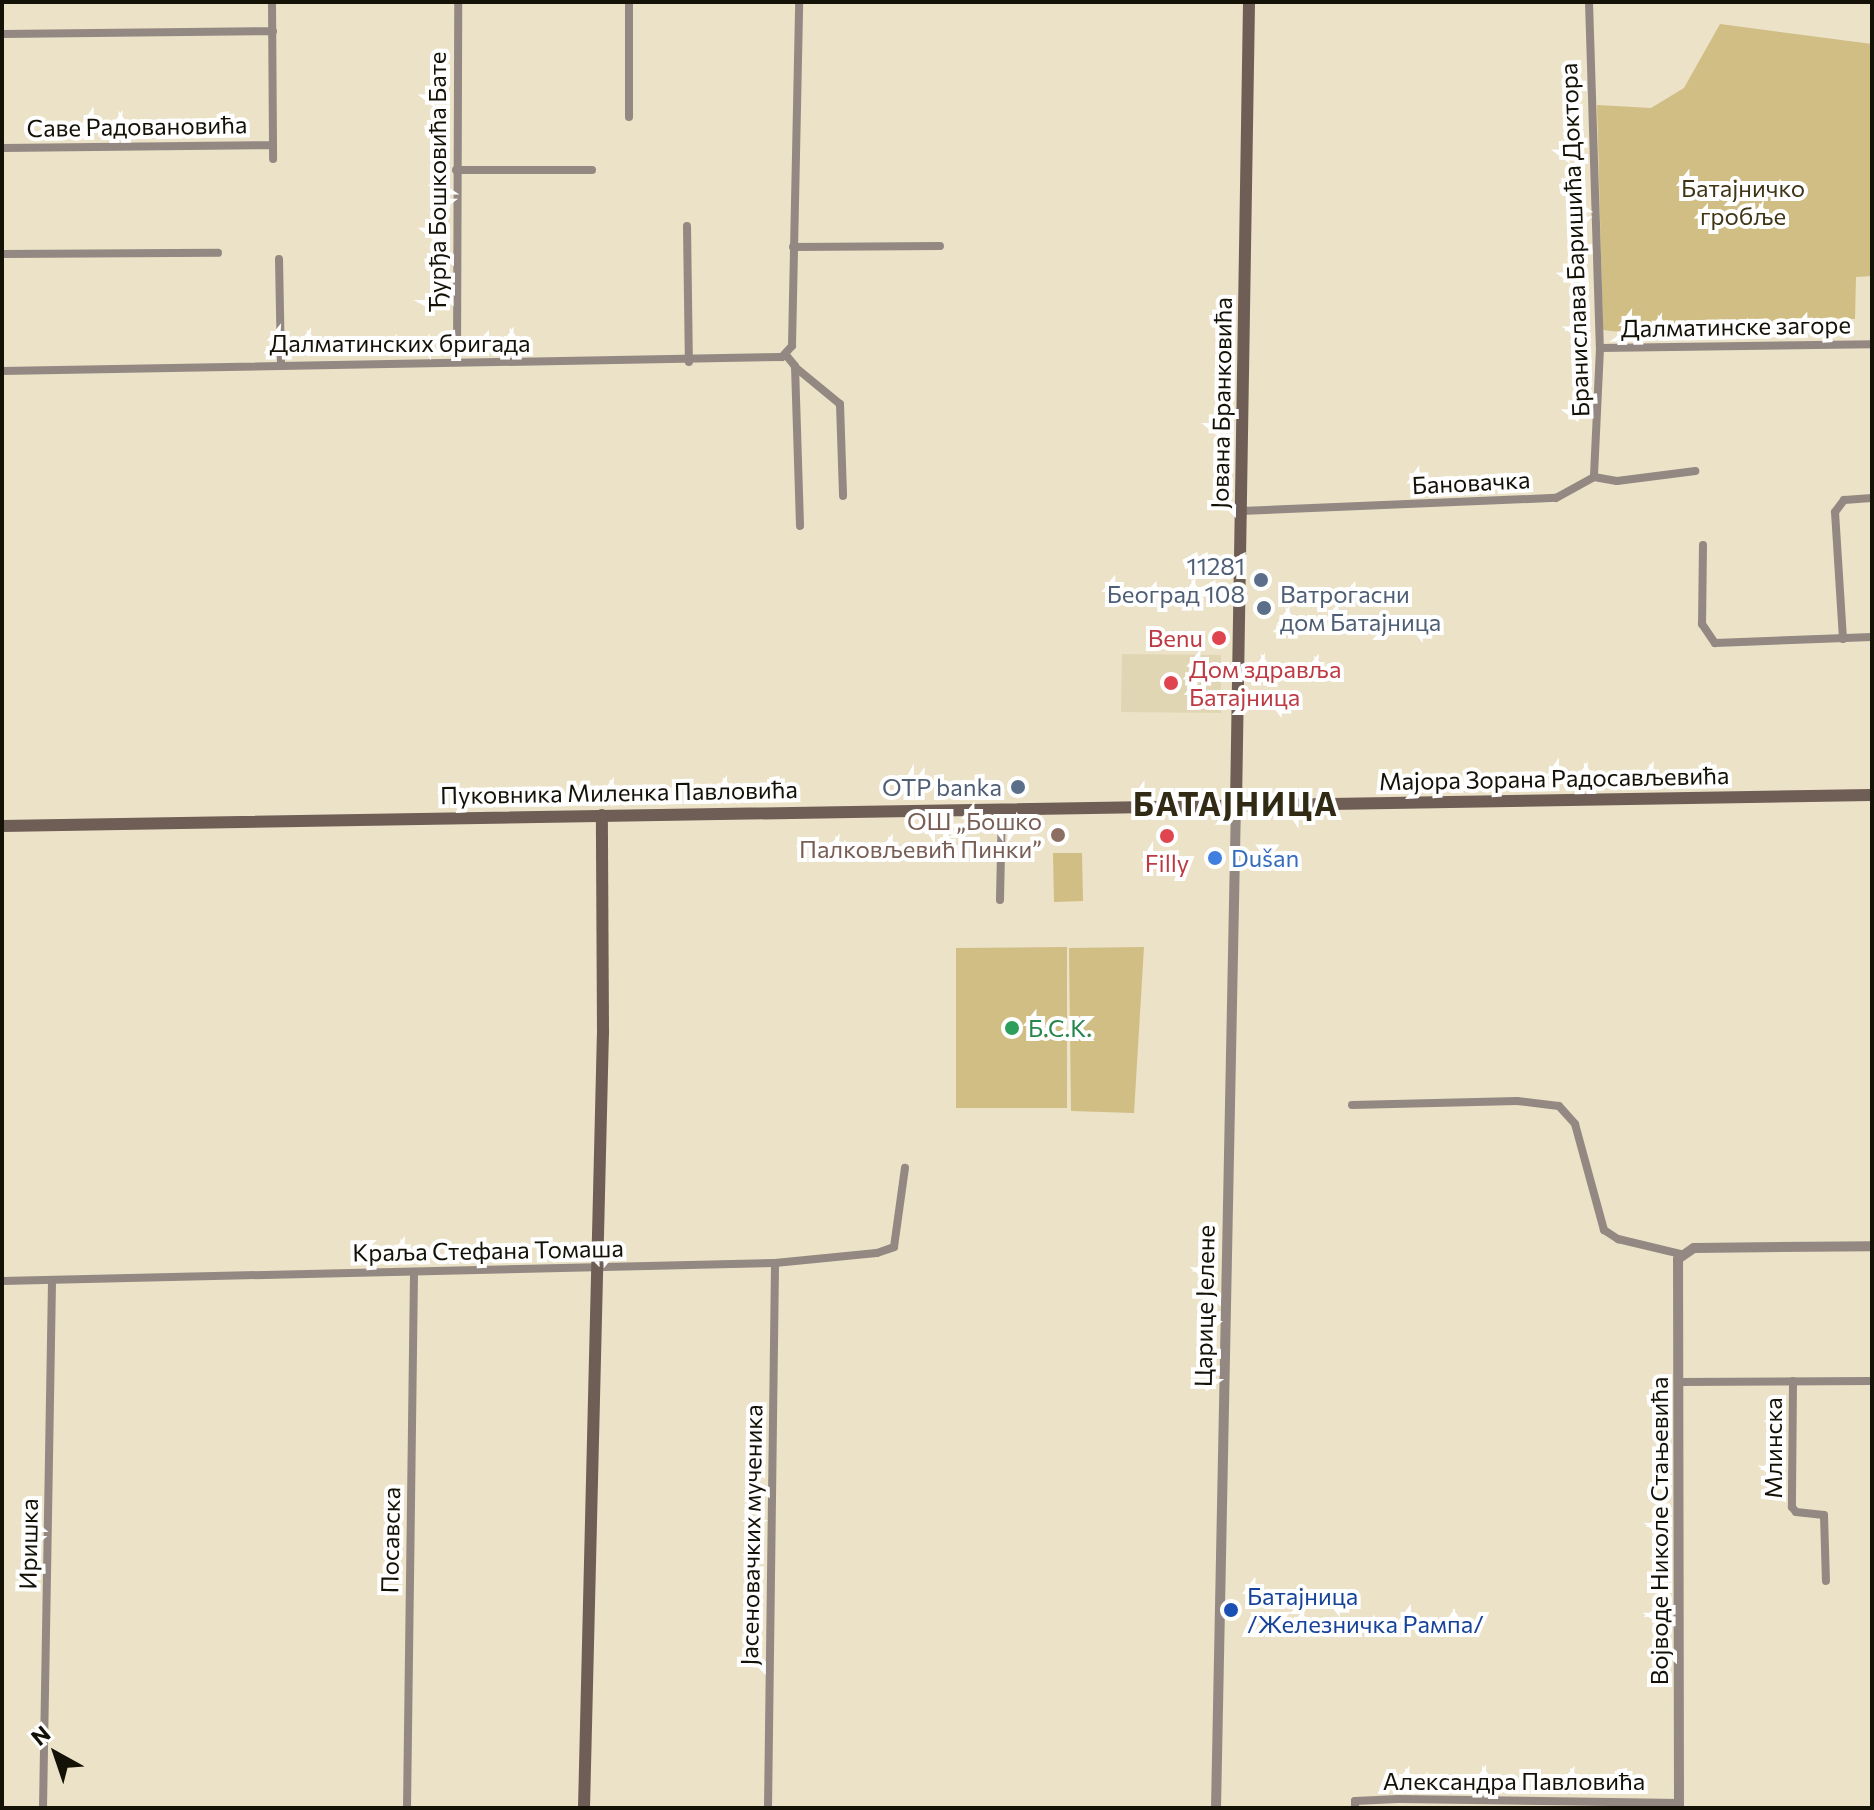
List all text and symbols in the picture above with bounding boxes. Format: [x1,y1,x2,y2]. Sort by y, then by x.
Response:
street label: Ђурђа Бошковића Бате [423,51,451,313]
street label: Бранислава Баришића Доктора [1553,62,1595,418]
street label: Саве Радовановића [26,110,248,142]
park label: Батајничко гробље [1681,174,1805,230]
street label: Јована Бранковића [1205,297,1237,509]
street label: Далматинске загоре [1621,310,1851,342]
street label: Далматинских бригада [269,329,531,357]
street label: Бановачка [1411,465,1531,499]
place label: 11281 Београд 108 [1107,552,1245,608]
marker: 11281 Београд 108 [1252,571,1270,589]
place label: Ватрогасни дом Батајница [1280,580,1441,636]
marker: Ватрогасни дом Батајница [1255,599,1273,617]
place label: Benu [1148,624,1203,652]
marker: Benu [1210,629,1228,647]
place label: Дом здравља Батајница [1189,655,1341,711]
marker: Дом здравља Батајница [1160,672,1182,694]
street label: Мајора Зорана Радосављевића [1379,761,1729,795]
place label: OTP banka [882,773,1002,801]
street label: Пуковника Миленка Павловића [440,774,798,810]
marker: OTP banka [1009,778,1027,796]
district label: БАТАЈНИЦА [1133,784,1339,822]
place label: ОШ „Бошко Палковљевић Пинки” [799,807,1042,863]
marker: ОШ „Бошко Палковљевић Пинки” [1049,826,1067,844]
marker: Filly [1158,827,1176,845]
place label: Dušan [1231,844,1299,872]
place label: Filly [1145,849,1189,877]
marker: Dušan [1206,849,1224,867]
place label: Б.С.К. [1028,1014,1092,1042]
marker: Б.С.К. [1003,1019,1021,1037]
street label: Царице Јелене [1188,1225,1220,1387]
street label: Краља Стефана Томаша [352,1233,624,1267]
street label: Војводе Николе Стањевића [1645,1377,1673,1685]
street label: Млинска [1759,1397,1787,1499]
street label: Јасеновачких мученика [734,1404,768,1666]
street label: Посавска [375,1487,405,1593]
street label: Иришка [13,1498,43,1590]
place label: Батајница /Железничка Рампа/ [1247,1582,1484,1638]
marker: Батајница /Железничка Рампа/ [1222,1601,1240,1619]
north arrow [16,1714,96,1794]
text: N [25,1720,55,1751]
street label: Александра Павловића [1383,1767,1645,1795]

